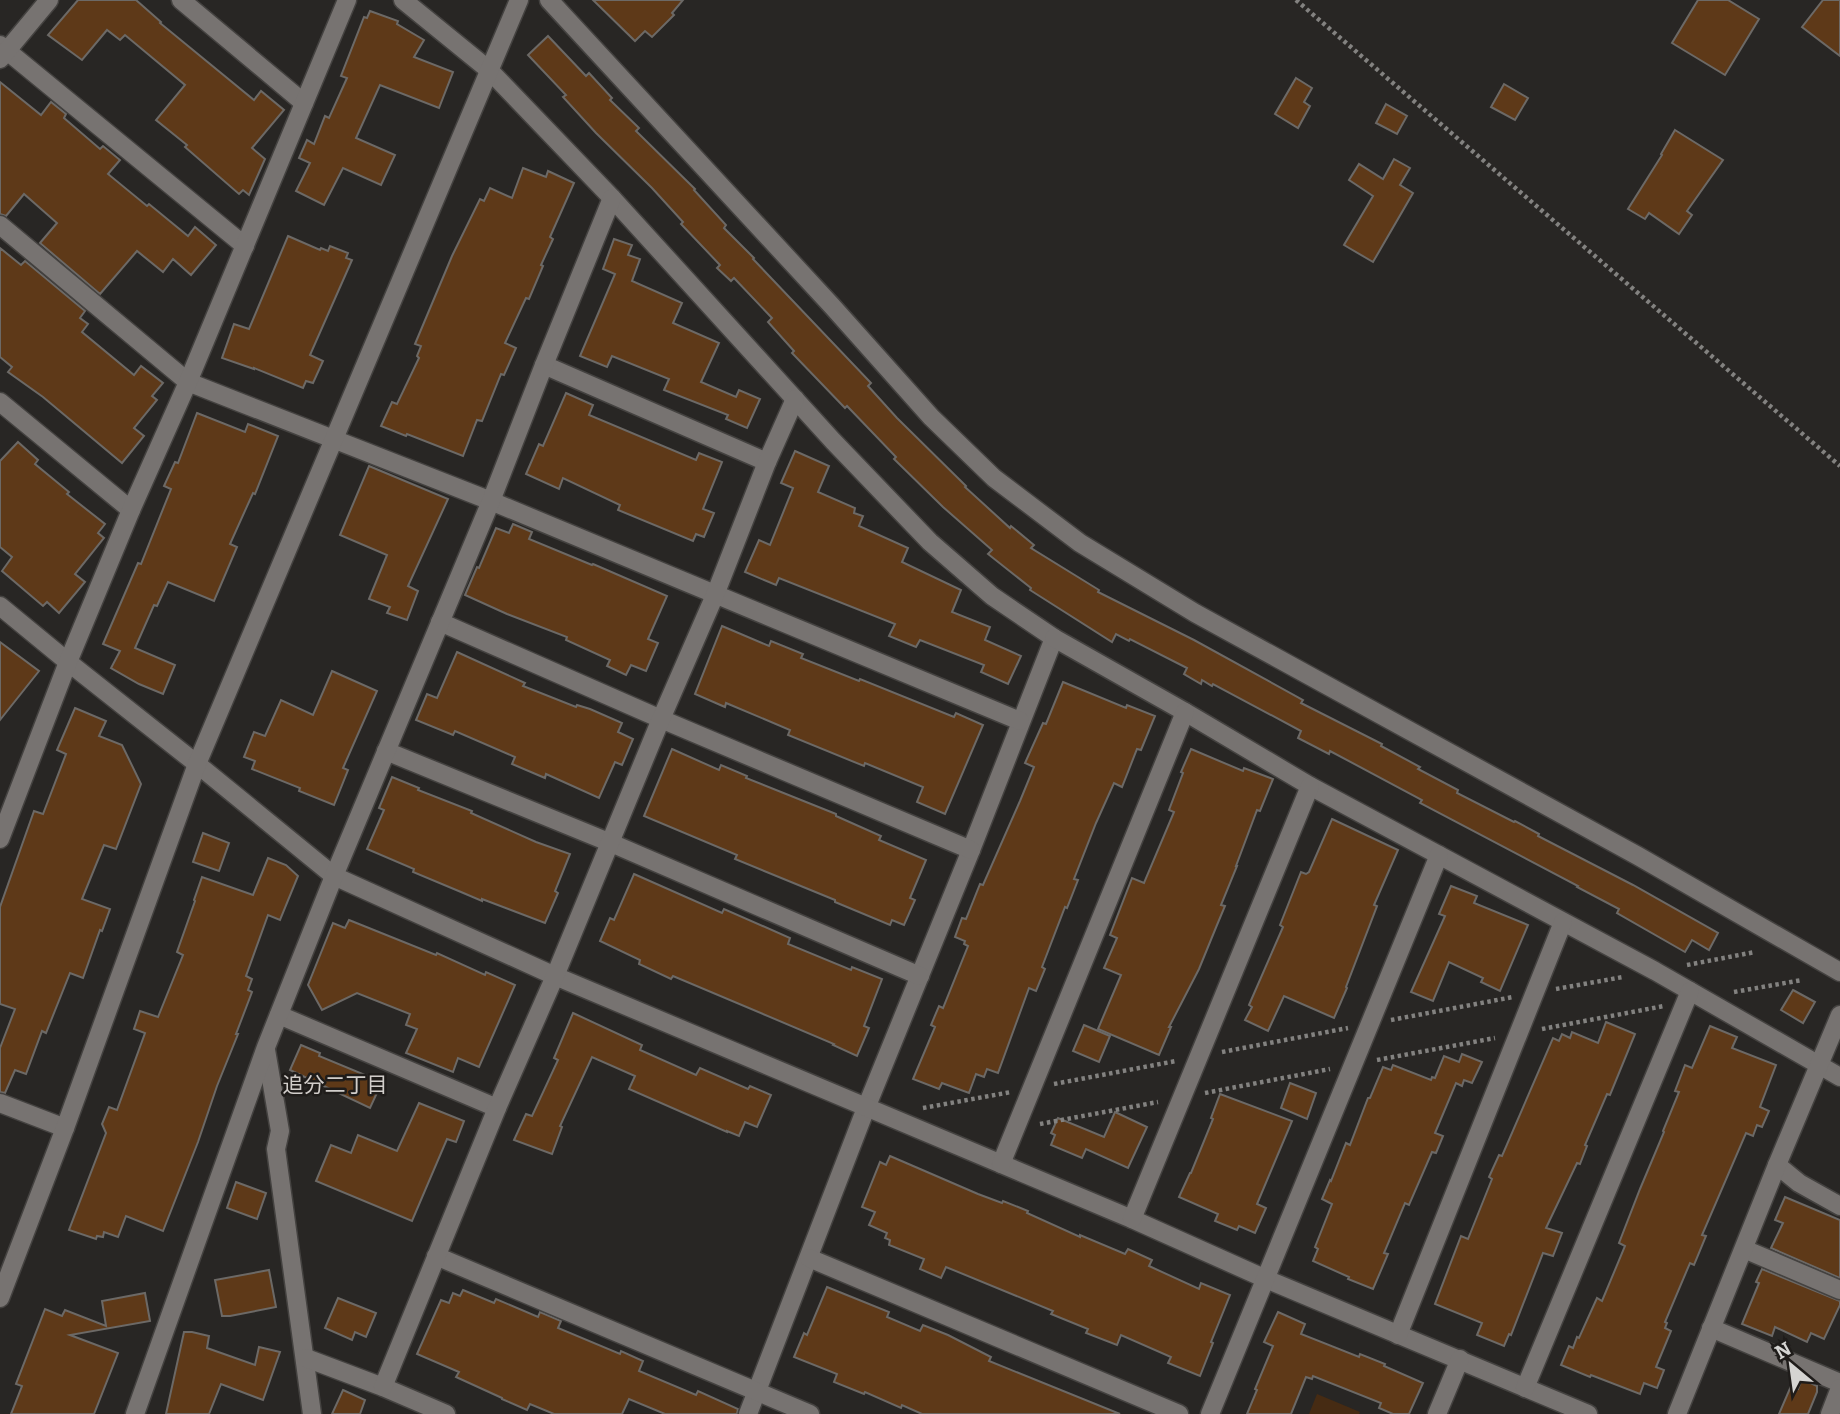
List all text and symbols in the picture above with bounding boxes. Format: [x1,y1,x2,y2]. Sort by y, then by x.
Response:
district label: 追分二丁目 [283,1072,388,1098]
north arrow [1756,1330,1826,1400]
text: N [1771,1337,1795,1364]

